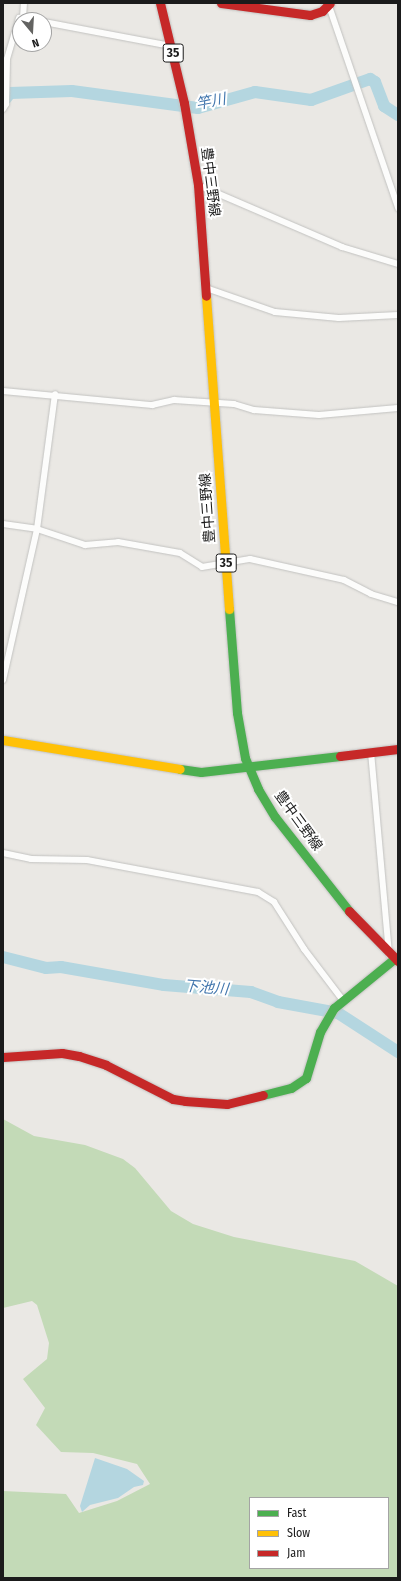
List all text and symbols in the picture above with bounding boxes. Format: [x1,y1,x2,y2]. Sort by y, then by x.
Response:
north arrow [12,12,52,52]
text: N [30,36,41,50]
road number: 35 [162,42,184,64]
water label: 竿川 [195,90,227,114]
street label: 豊中三野線 [197,146,223,218]
street label: 豊中三野線 [197,472,219,544]
road number: 35 [215,552,237,574]
street label: 豊中三野線 [271,788,325,854]
water label: 下池川 [183,977,229,999]
legend [249,1497,389,1569]
text: Fast [287,1506,306,1520]
text: Slow [287,1526,310,1540]
text: Jam [287,1546,305,1560]

